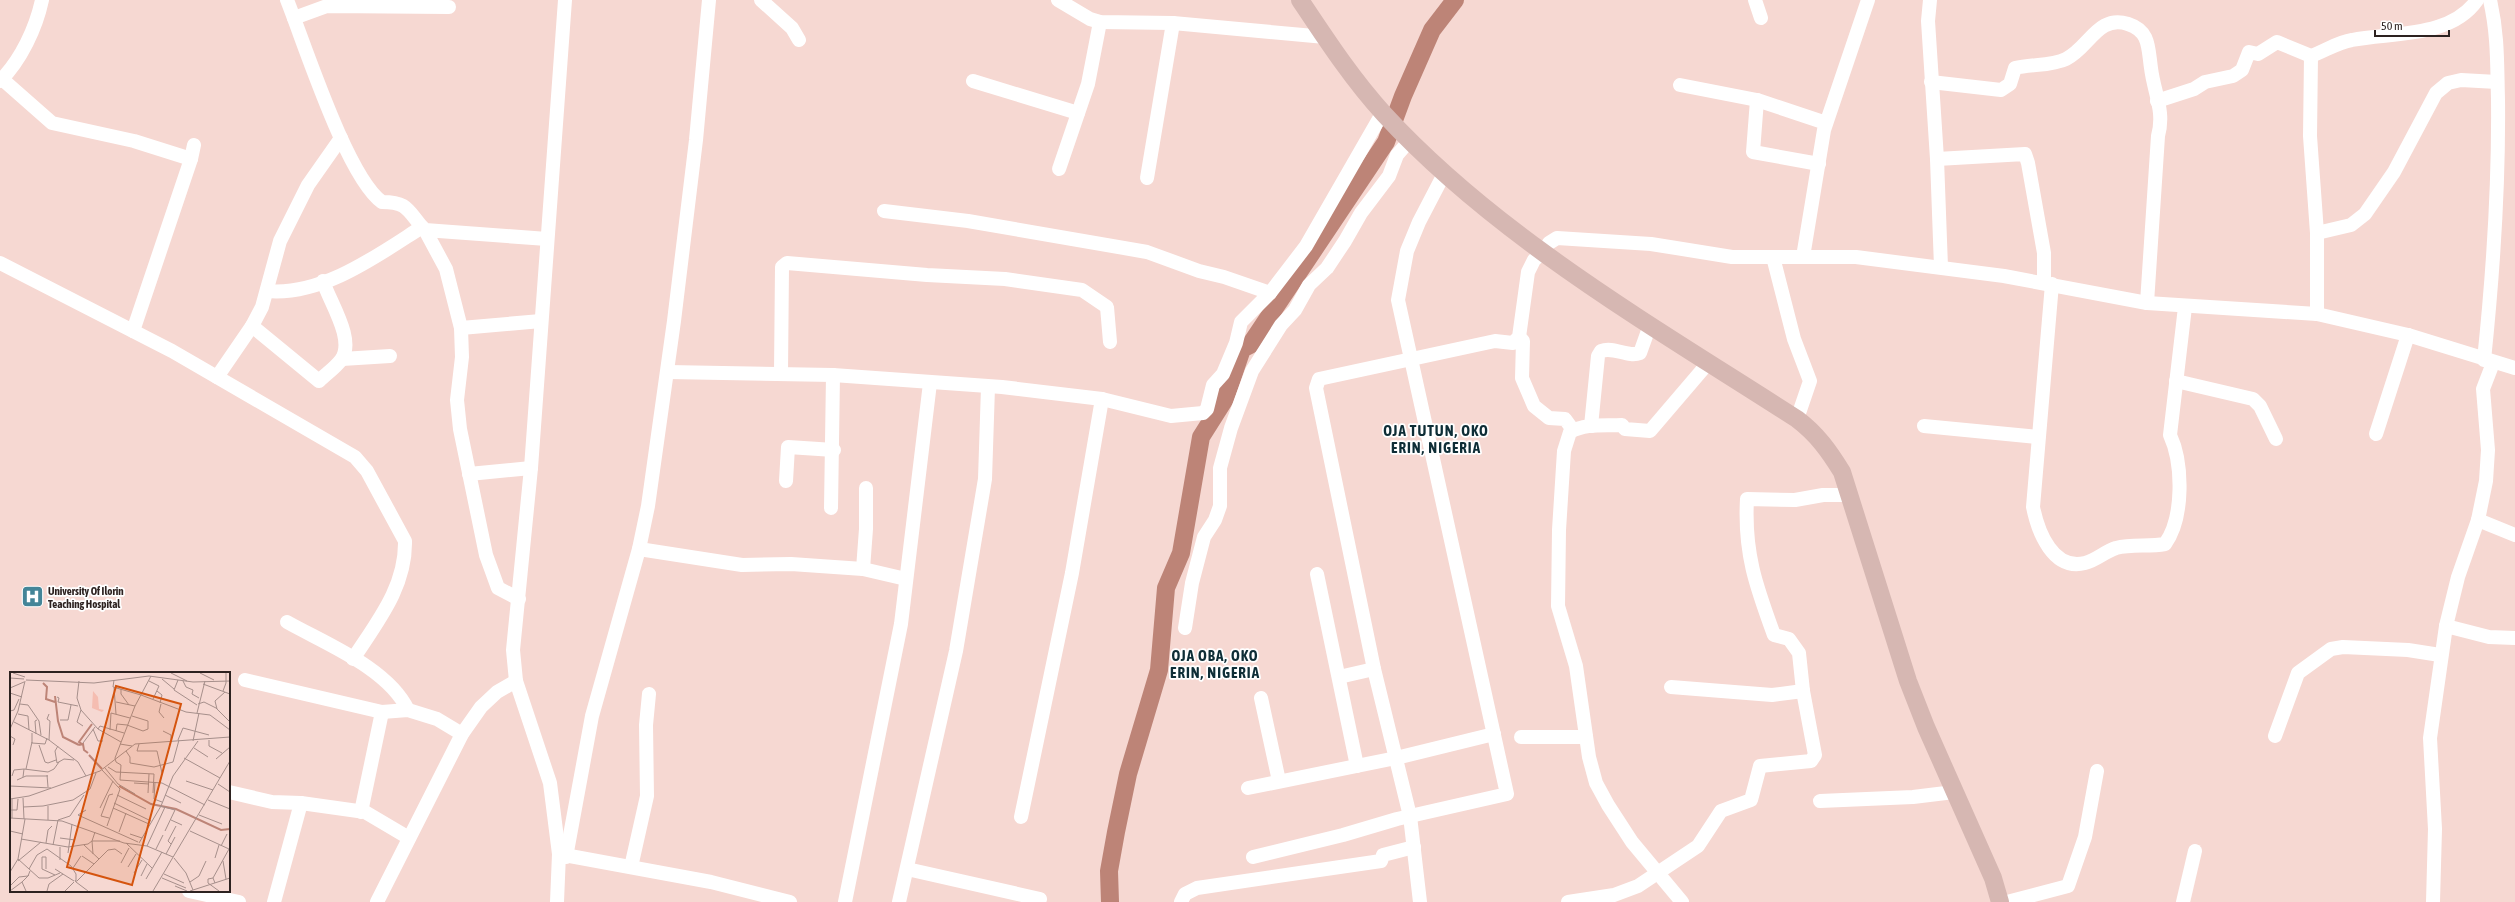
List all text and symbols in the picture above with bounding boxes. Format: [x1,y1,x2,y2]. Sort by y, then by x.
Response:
scale bar [2375,12,2449,38]
text: 50 m [2381,19,2403,33]
district label: OJA TUTUN, OKO ERIN, NIGERIA [1383,422,1489,456]
hospital icon: University Of Ilorin Teaching Hospital [19,584,45,610]
place label: University Of Ilorin Teaching Hospital [48,585,124,610]
district label: OJA OBA, OKO ERIN, NIGERIA [1170,647,1260,681]
inset map [10,672,230,892]

